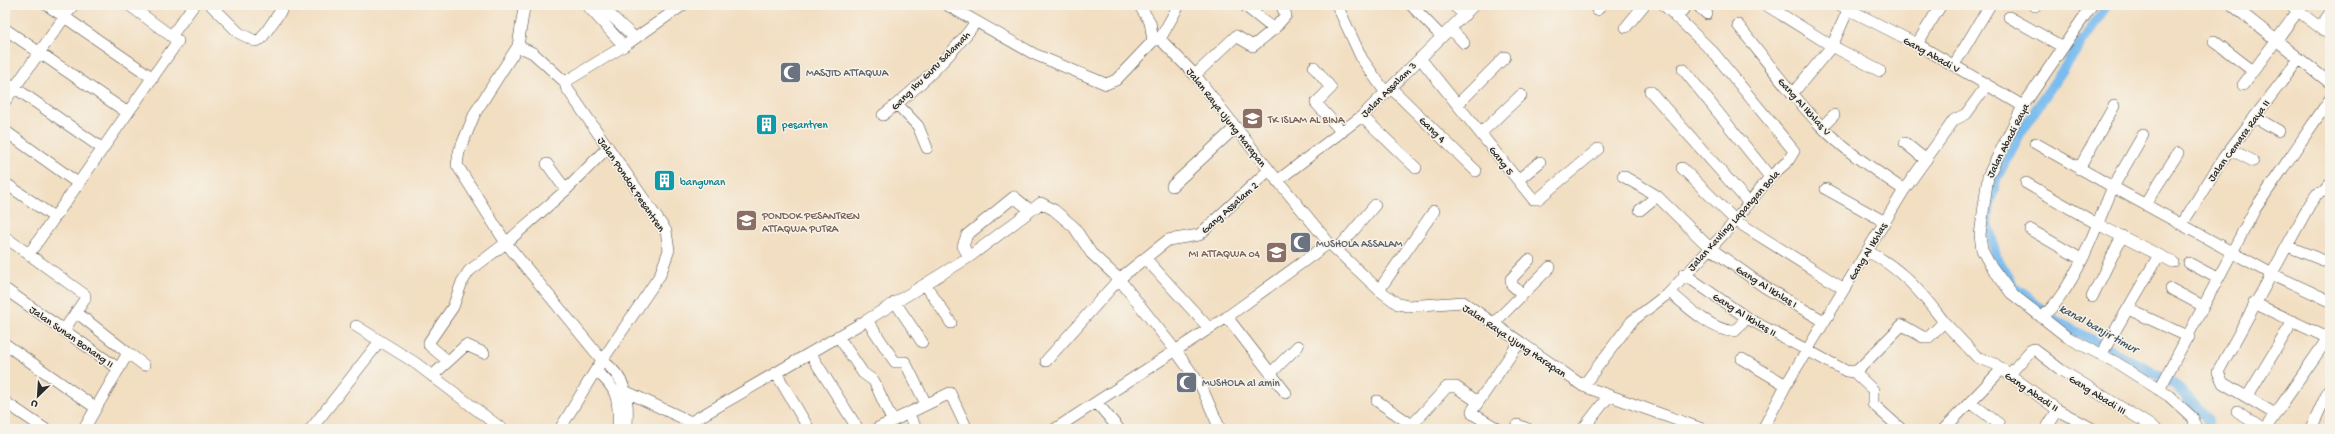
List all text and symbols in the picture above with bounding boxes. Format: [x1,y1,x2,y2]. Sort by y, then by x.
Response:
street label: Gang Ibu Guru Salamah [889,29,973,113]
street label: Gang Abadi V [1901,35,1962,76]
mosque icon: MASJID ATTAQWA [777,59,803,85]
street label: Jalan Assalam 3 [1359,60,1420,121]
street label: Jalan Raya Ujung Harapan [1183,66,1268,171]
place label: MASJID ATTAQWA [806,68,889,80]
street label: Gang Al Ikhlas V [1774,76,1833,139]
street label: Jalan Cemara Raya II [2206,98,2273,184]
street label: Jalan Abadi Raya [1985,101,2033,180]
school or university icon: TK ISLAM AL BINA [1240,106,1266,132]
building icon: pesantren [753,111,779,137]
place label: TK ISLAM AL BINA [1267,115,1345,127]
street label: Gang 4 [1416,115,1448,147]
place label: pesantren [781,120,829,132]
street label: Jalan Pondok Pesantren [594,136,667,235]
street label: Gang 5 [1486,145,1515,178]
building icon: bangunan [651,168,677,194]
street label: Jalan Kavling Lapangan Bola [1686,168,1783,274]
place label: bangunan [680,177,726,189]
street label: Gang Assalam 2 [1200,179,1262,237]
school or university icon: PONDOK PESANTREN ATTAQWA PUTRA [734,208,760,234]
place label: PONDOK PESANTREN ATTAQWA PUTRA [761,211,860,236]
street label: Gang Al Ikhlas [1847,220,1891,283]
mosque icon: MUSHOLA ASSALAM [1287,230,1313,256]
place label: MUSHOLA ASSALAM [1316,239,1403,251]
school or university icon: MI ATTAQWA 04 [1263,240,1289,266]
place label: MI ATTAQWA 04 [1188,249,1261,261]
street label: Gang Al Ikhlas I [1733,264,1799,312]
street label: Gang Al Ikhlas II [1710,291,1778,340]
water label: kanal banjir timur [2056,302,2142,358]
street label: Jalan Raya Ujung Harapan [1460,303,1569,381]
street label: Jalan Sunan Bonang II [27,304,115,371]
mosque icon: MUSHOLA al amin [1174,369,1200,395]
street label: Gang Abadi II [2002,370,2060,415]
street label: Gang Abadi III [2066,373,2128,418]
north arrow [18,376,58,416]
place label: MUSHOLA al amin [1202,378,1281,390]
text: U [29,396,40,410]

